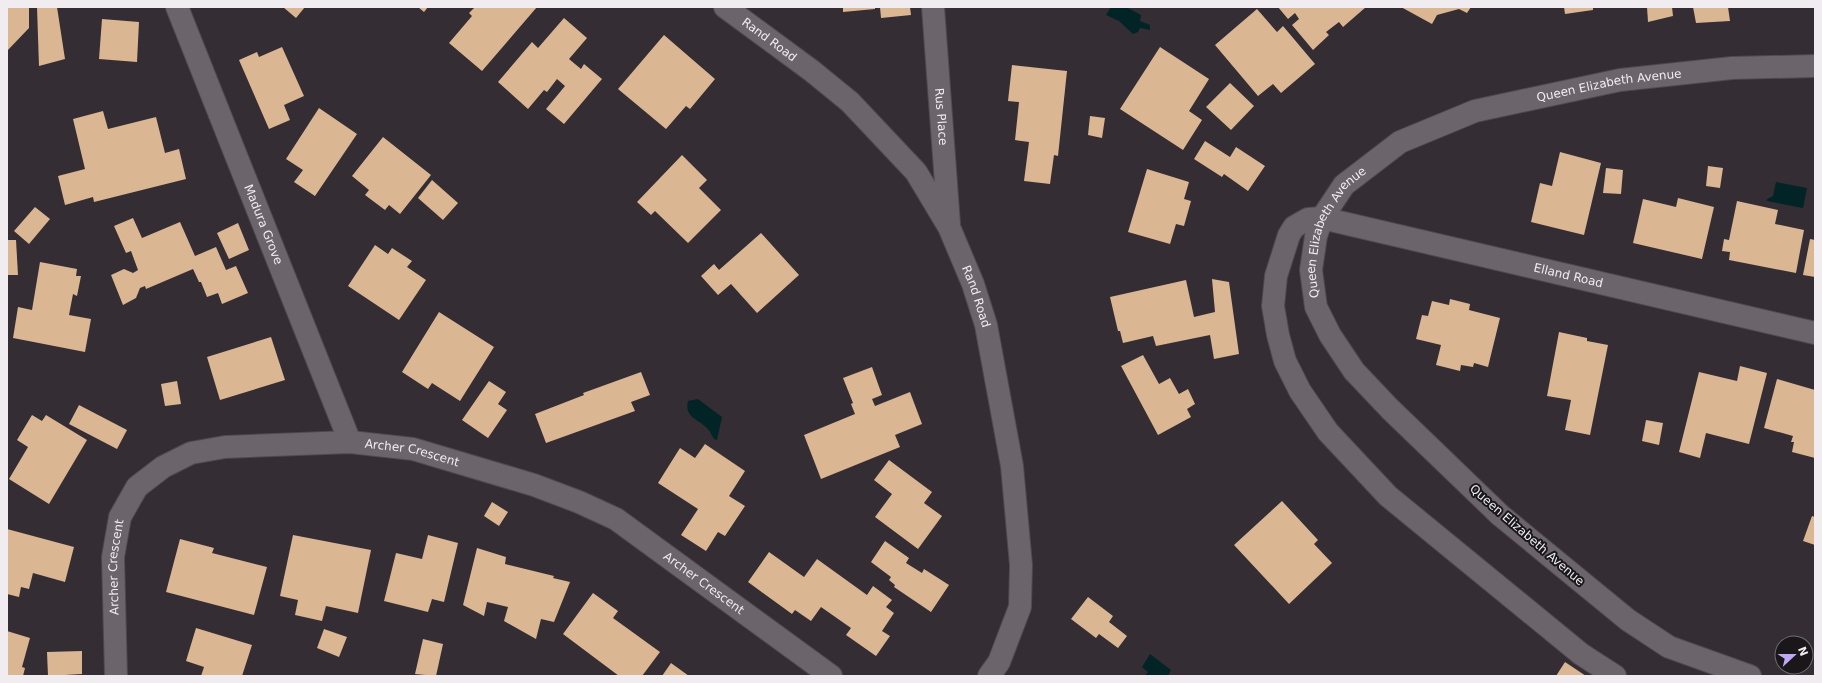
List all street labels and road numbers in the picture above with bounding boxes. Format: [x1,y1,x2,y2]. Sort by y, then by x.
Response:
street label: Rand Road [739,15,799,64]
street label: Queen Elizabeth Avenue [1535,66,1682,105]
street label: Rus Place [932,88,950,146]
street label: Queen Elizabeth Avenue [1304,164,1369,299]
street label: Madura Grove [241,182,286,266]
street label: Elland Road [1532,261,1605,290]
street label: Rand Road [959,263,993,329]
street label: Archer Crescent [364,437,461,469]
street label: Queen Elizabeth Avenue [1467,482,1587,588]
street label: Archer Crescent [106,518,127,615]
street label: Archer Crescent [661,549,747,617]

